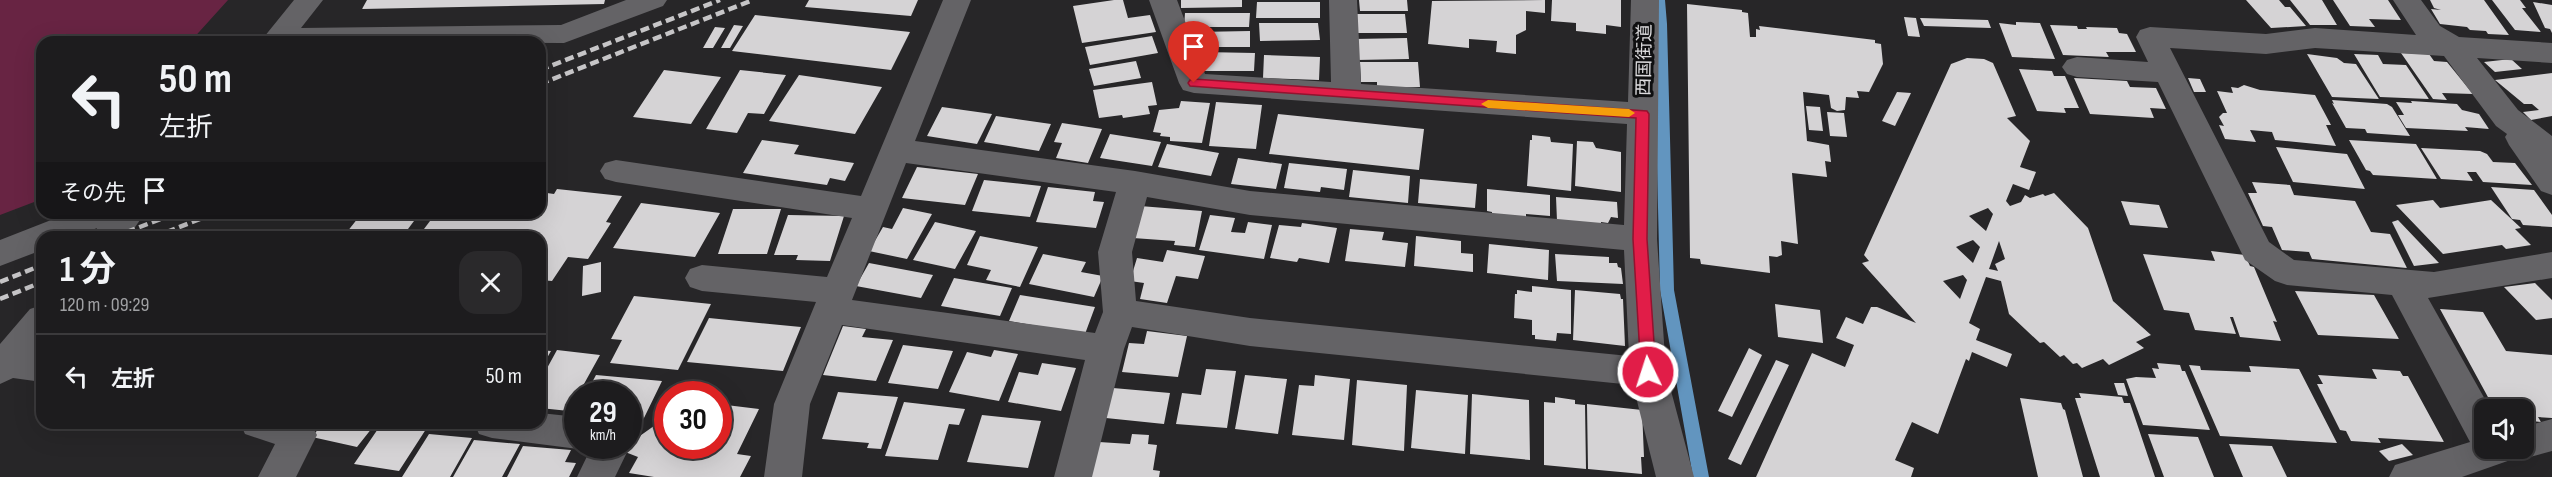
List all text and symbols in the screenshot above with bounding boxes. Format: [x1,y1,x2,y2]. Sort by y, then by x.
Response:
pin [1168,21,1219,83]
street label: 西国街道 [1633,24,1656,96]
icon: arrive [1177,30,1210,63]
text: 50 m [159,54,232,105]
icon: left [60,60,138,138]
text: 左折 [159,112,213,144]
icon: arrive [138,174,171,207]
text: その先 [60,180,126,207]
text: 1 分 [60,249,116,292]
button: close [459,251,522,314]
text: 120 m · 09:29 [60,293,149,317]
position arrow [1616,340,1680,404]
icon: left [60,360,93,393]
text: 50 m [486,363,522,390]
text: 左折 [111,366,155,393]
speed limit sign: 30 [654,381,732,459]
text: 29 [589,395,617,431]
map controls [2474,399,2534,459]
button: sound [2474,399,2534,459]
text: km/h [590,426,616,445]

